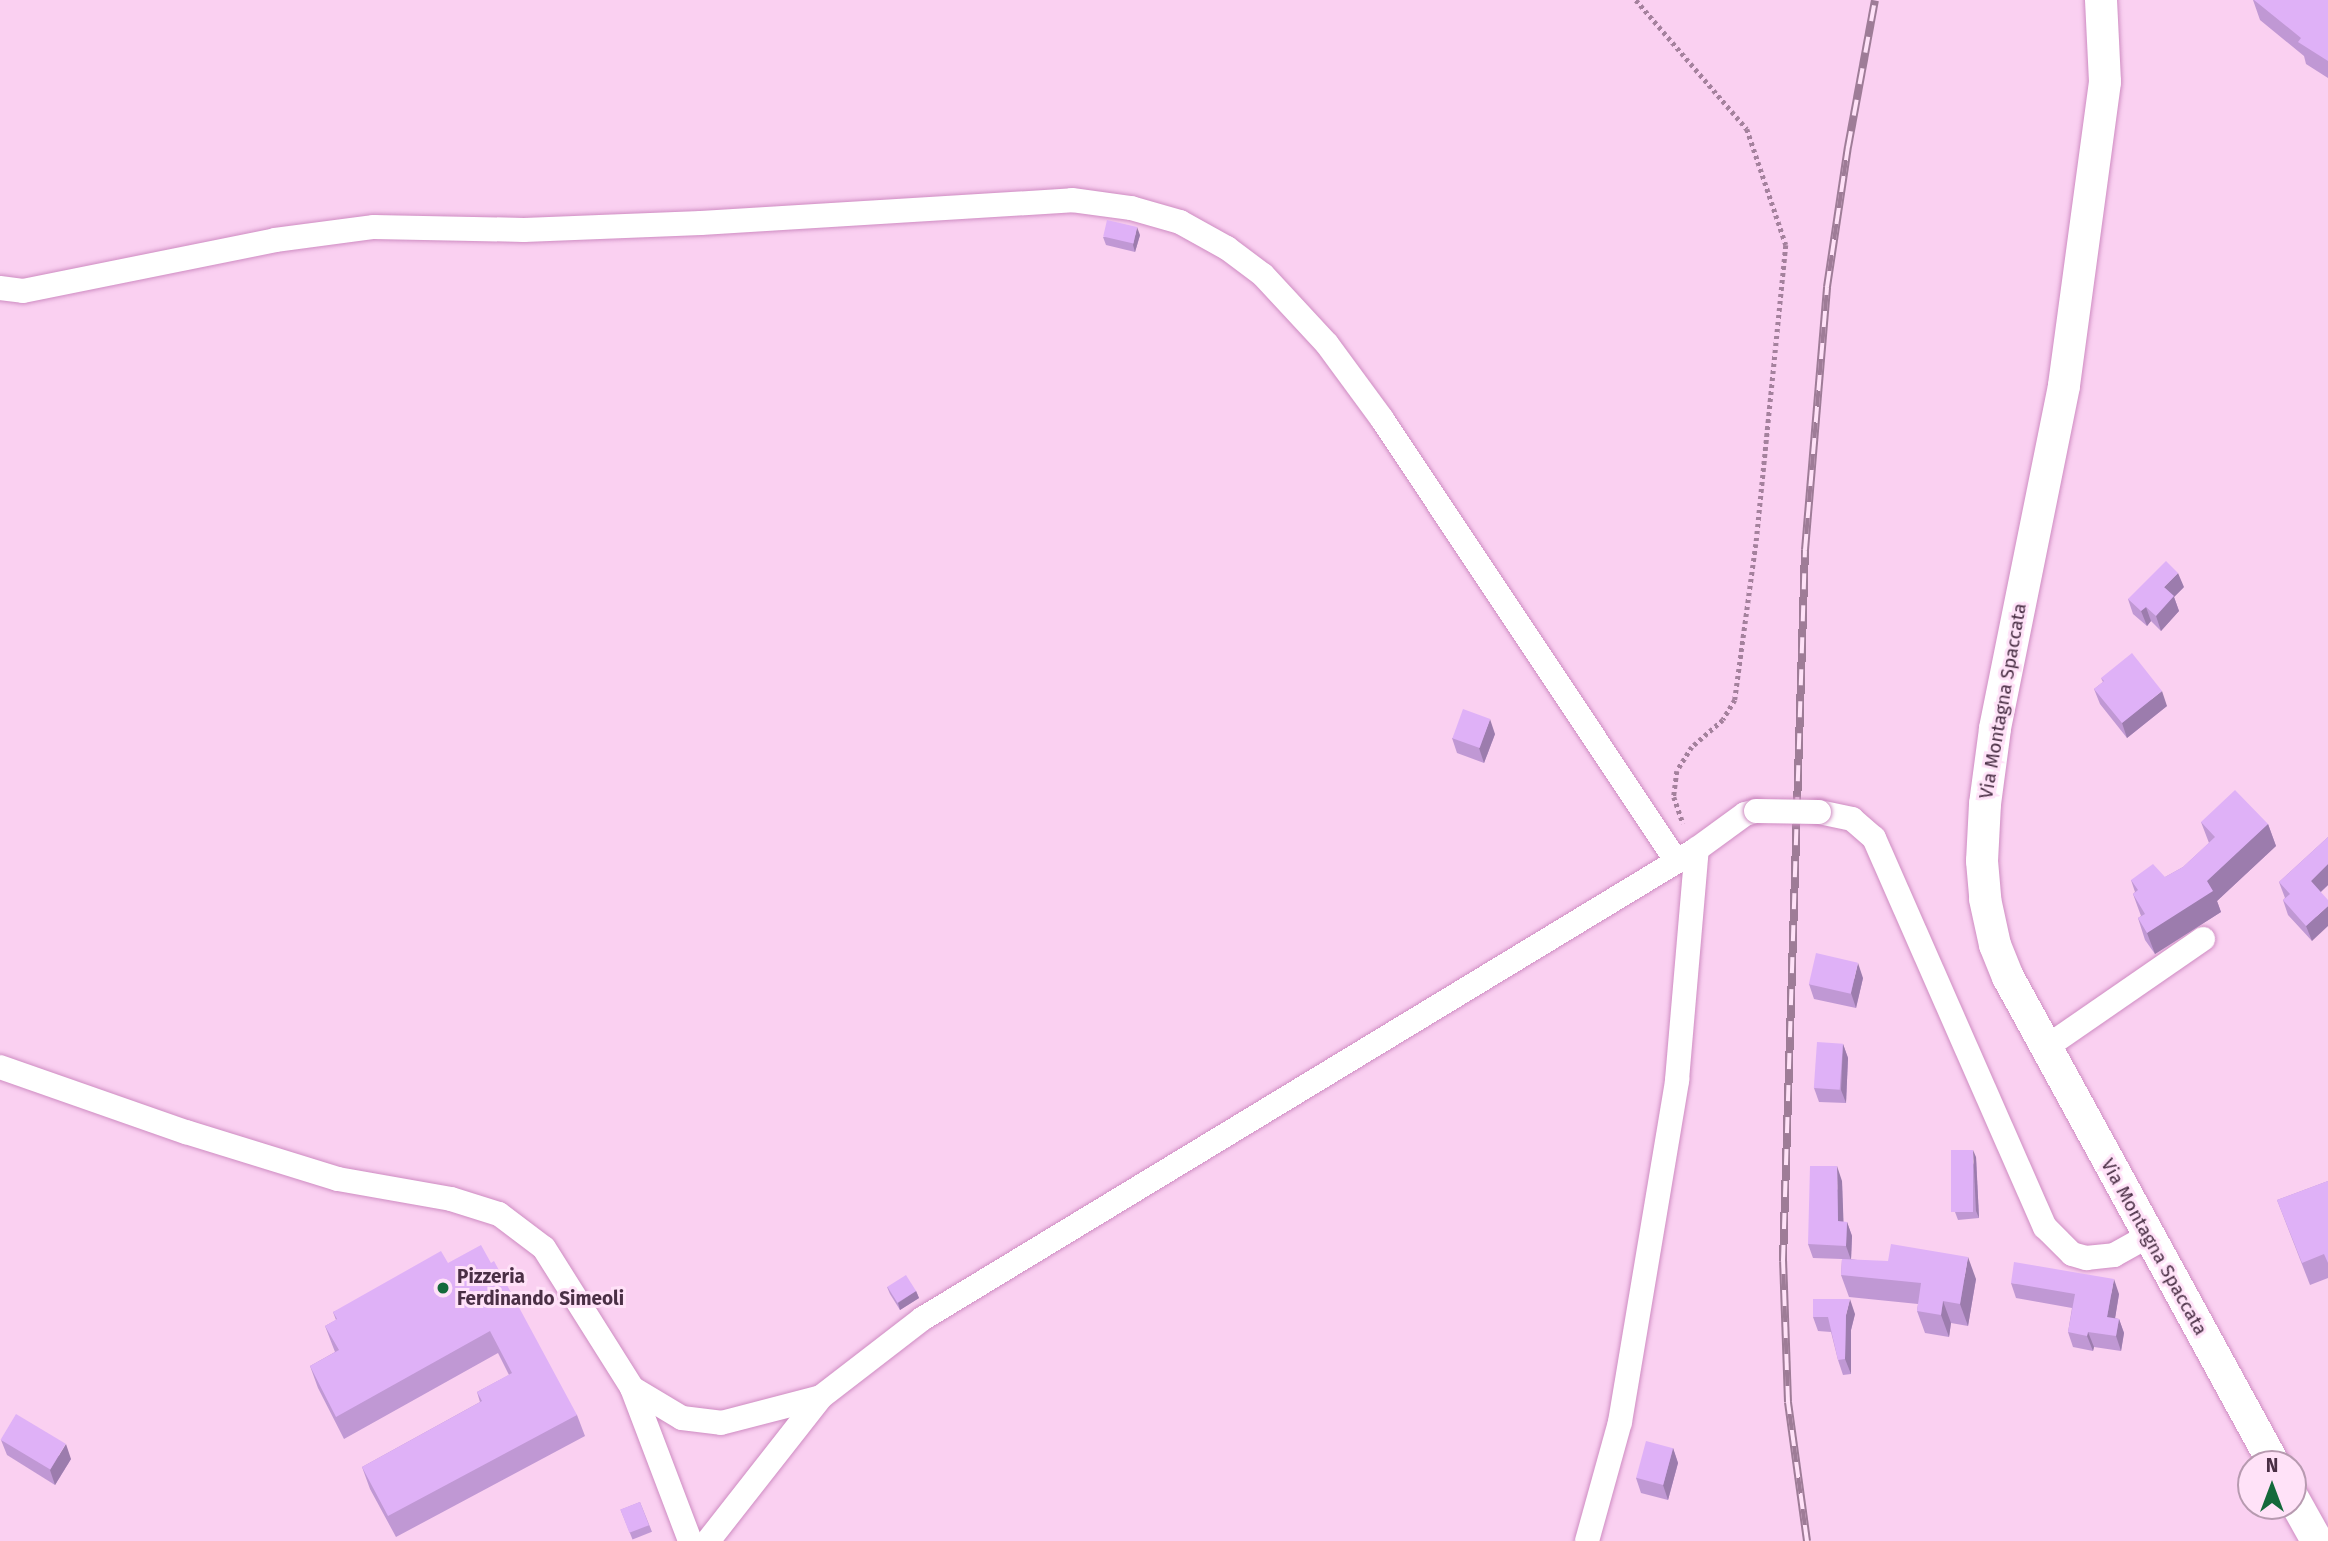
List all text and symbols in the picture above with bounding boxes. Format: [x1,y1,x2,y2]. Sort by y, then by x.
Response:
street label: Via Montagna Spaccata [1975,601,2031,801]
street label: Via Montagna Spaccata [2096,1155,2212,1339]
place label: Pizzeria Ferdinando Simeoli [457,1266,624,1310]
marker: Pizzeria Ferdinando Simeoli [435,1280,451,1296]
north arrow [2237,1450,2307,1520]
text: N [2266,1454,2278,1477]

